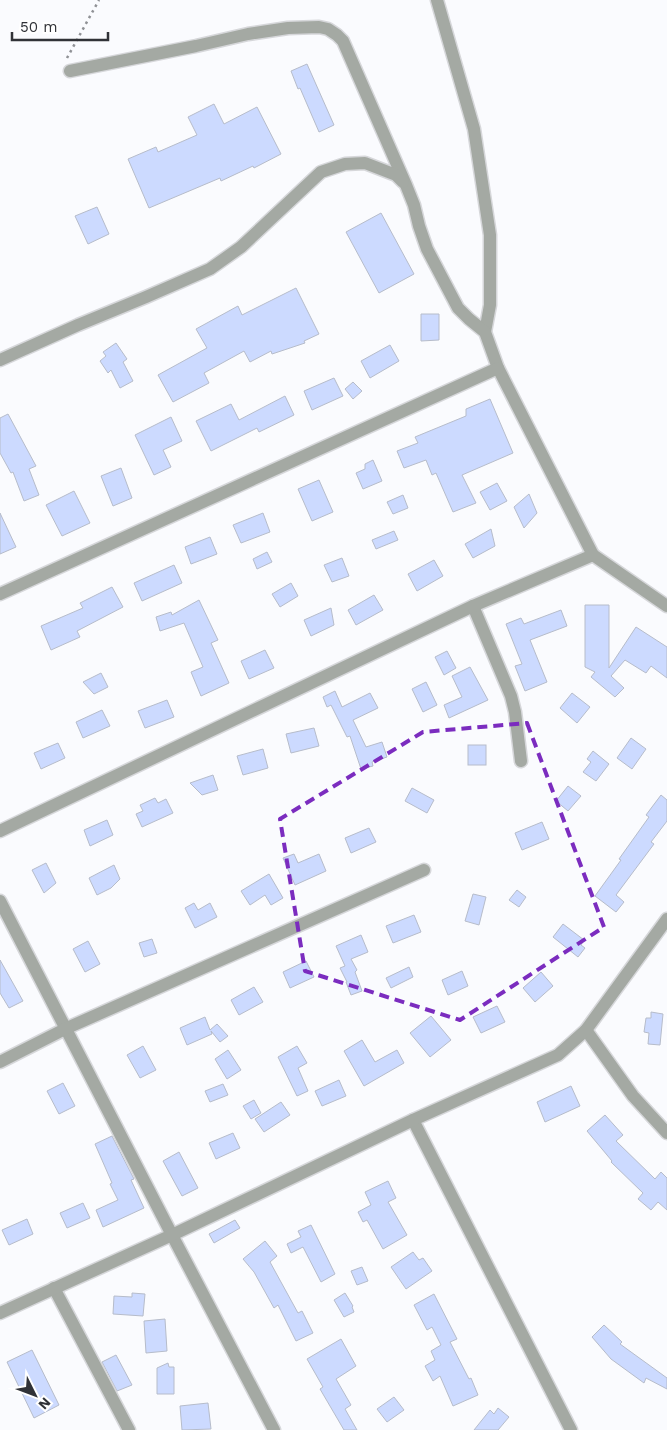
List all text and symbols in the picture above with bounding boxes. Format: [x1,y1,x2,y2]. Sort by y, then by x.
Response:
scale bar [12,10,109,42]
text: 50 m [20,18,57,36]
north arrow [10,1370,60,1420]
text: N [35,1394,54,1413]

